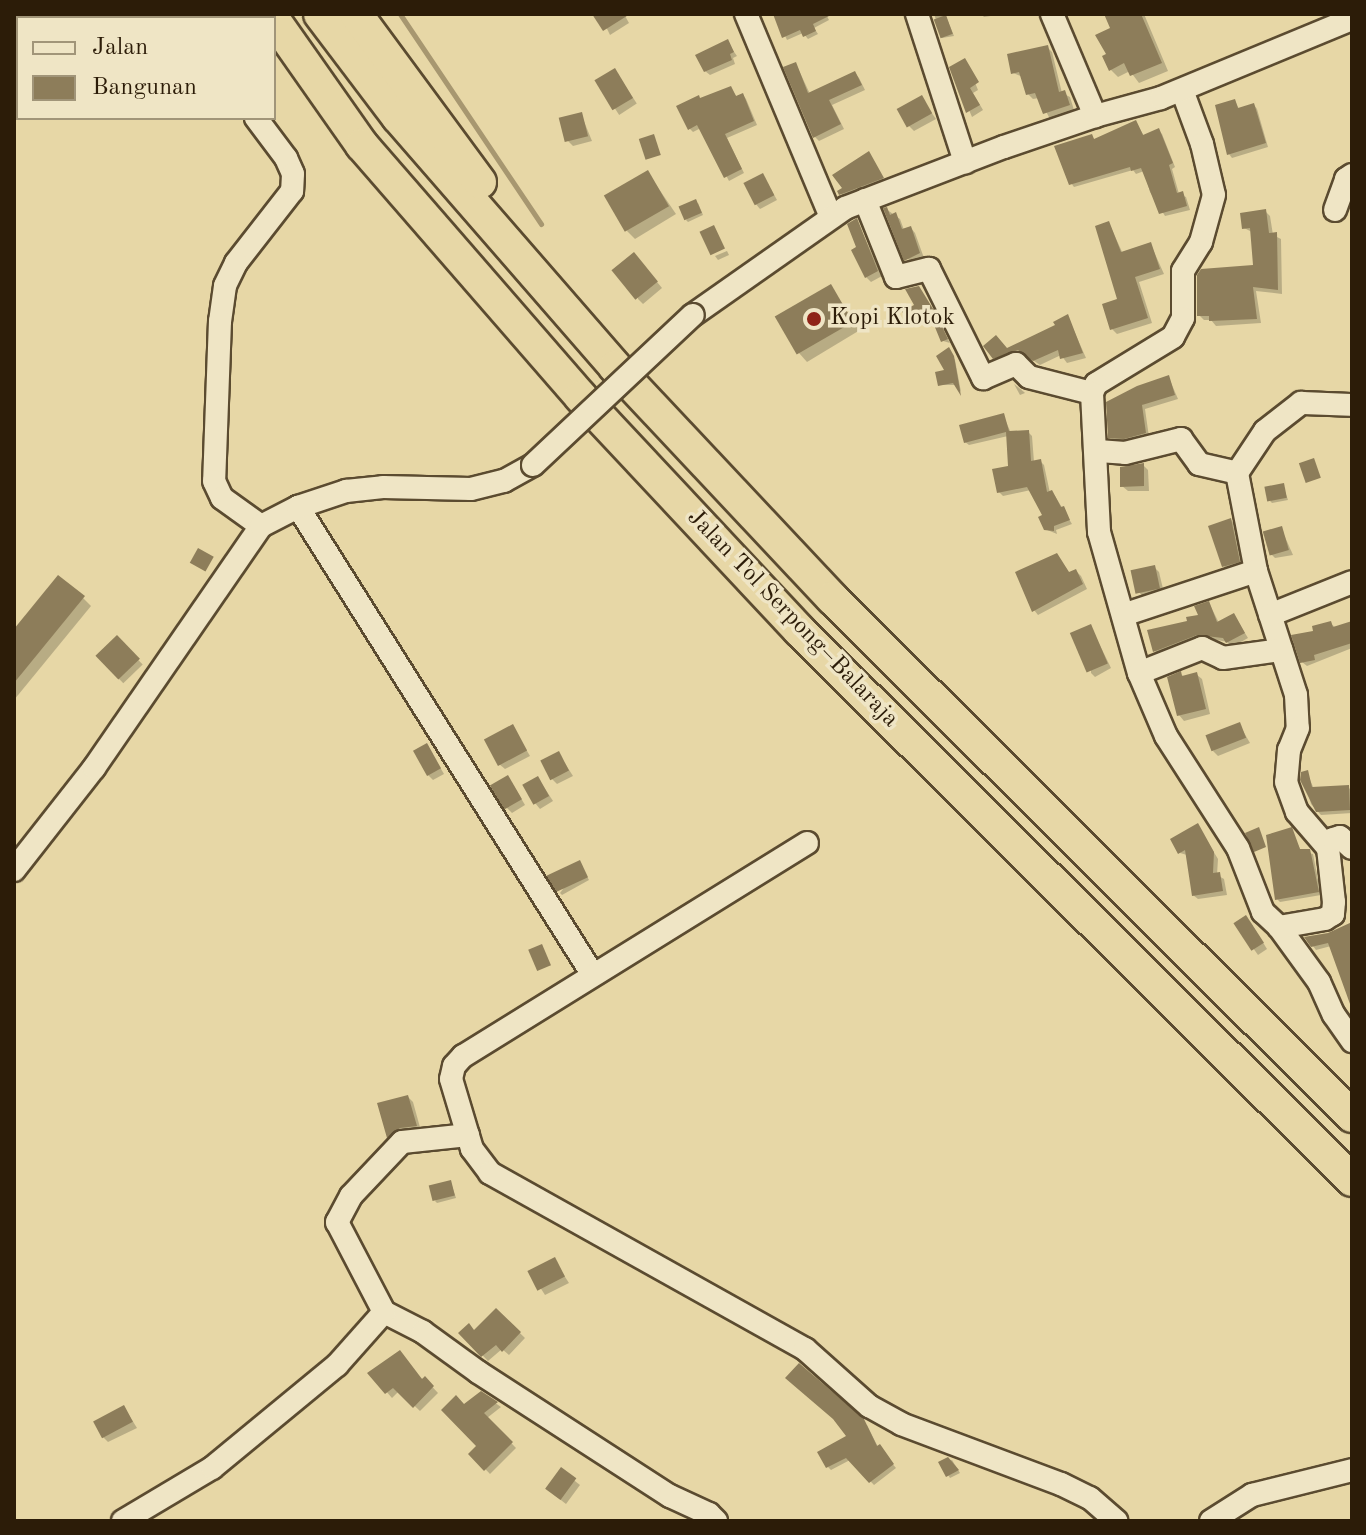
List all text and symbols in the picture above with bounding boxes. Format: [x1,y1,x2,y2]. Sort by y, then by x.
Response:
legend [16,16,276,120]
text: Jalan [92,36,148,60]
text: Bangunan [92,76,197,100]
place label: Kopi Klotok [830,305,955,333]
marker: Kopi Klotok [805,310,823,328]
street label: Jalan Tol Serpong–Balaraja [680,504,904,734]

